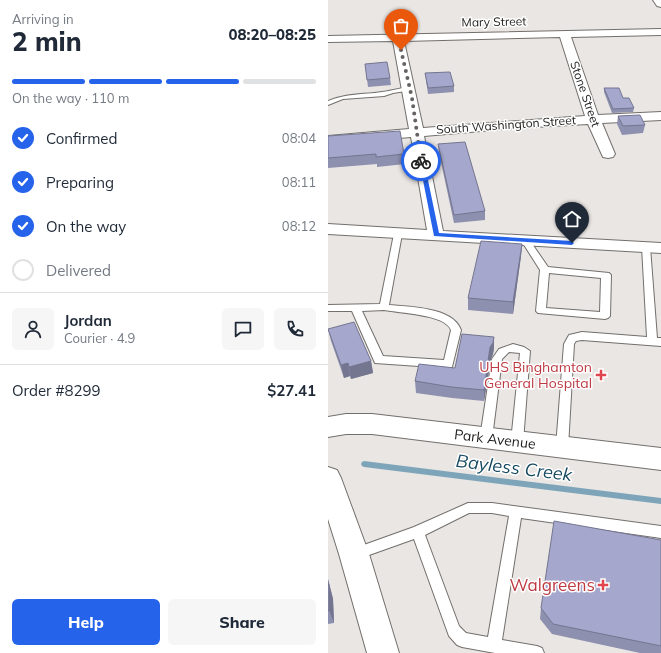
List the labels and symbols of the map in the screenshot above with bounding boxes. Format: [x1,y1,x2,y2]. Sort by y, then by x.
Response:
pin [384,9,418,50]
street label: Mary Street [461,13,527,30]
street label: Stone Street [567,59,604,129]
street label: South Washington Street [436,112,576,137]
courier [401,141,441,181]
pin [555,202,589,243]
place label: UHS Binghamton General Hospital [479,358,592,392]
marker: UHS Binghamton General Hospital [595,369,607,381]
street label: Park Avenue [453,425,537,453]
water label: Bayless Creek [455,449,574,486]
place label: Walgreens [510,574,595,595]
marker: Walgreens [598,580,608,590]

